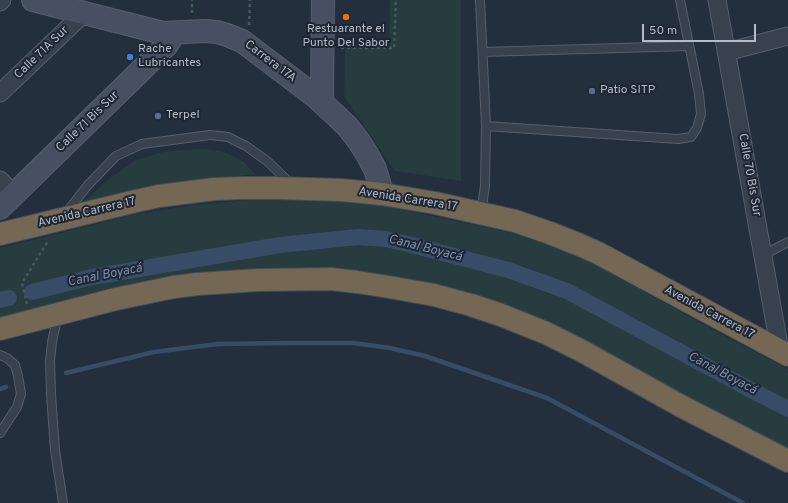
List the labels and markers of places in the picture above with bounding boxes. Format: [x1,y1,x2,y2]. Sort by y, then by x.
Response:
marker: Restuarante el Punto Del Sabor [341,12,351,22]
place label: Restuarante el Punto Del Sabor [303,23,389,51]
place label: Rache Lubricantes [138,43,201,71]
marker: Rache Lubricantes [125,52,135,62]
place label: Patio SITP [600,84,655,98]
marker: Patio SITP [587,86,597,96]
place label: Terpel [166,109,200,123]
marker: Terpel [153,111,163,121]

